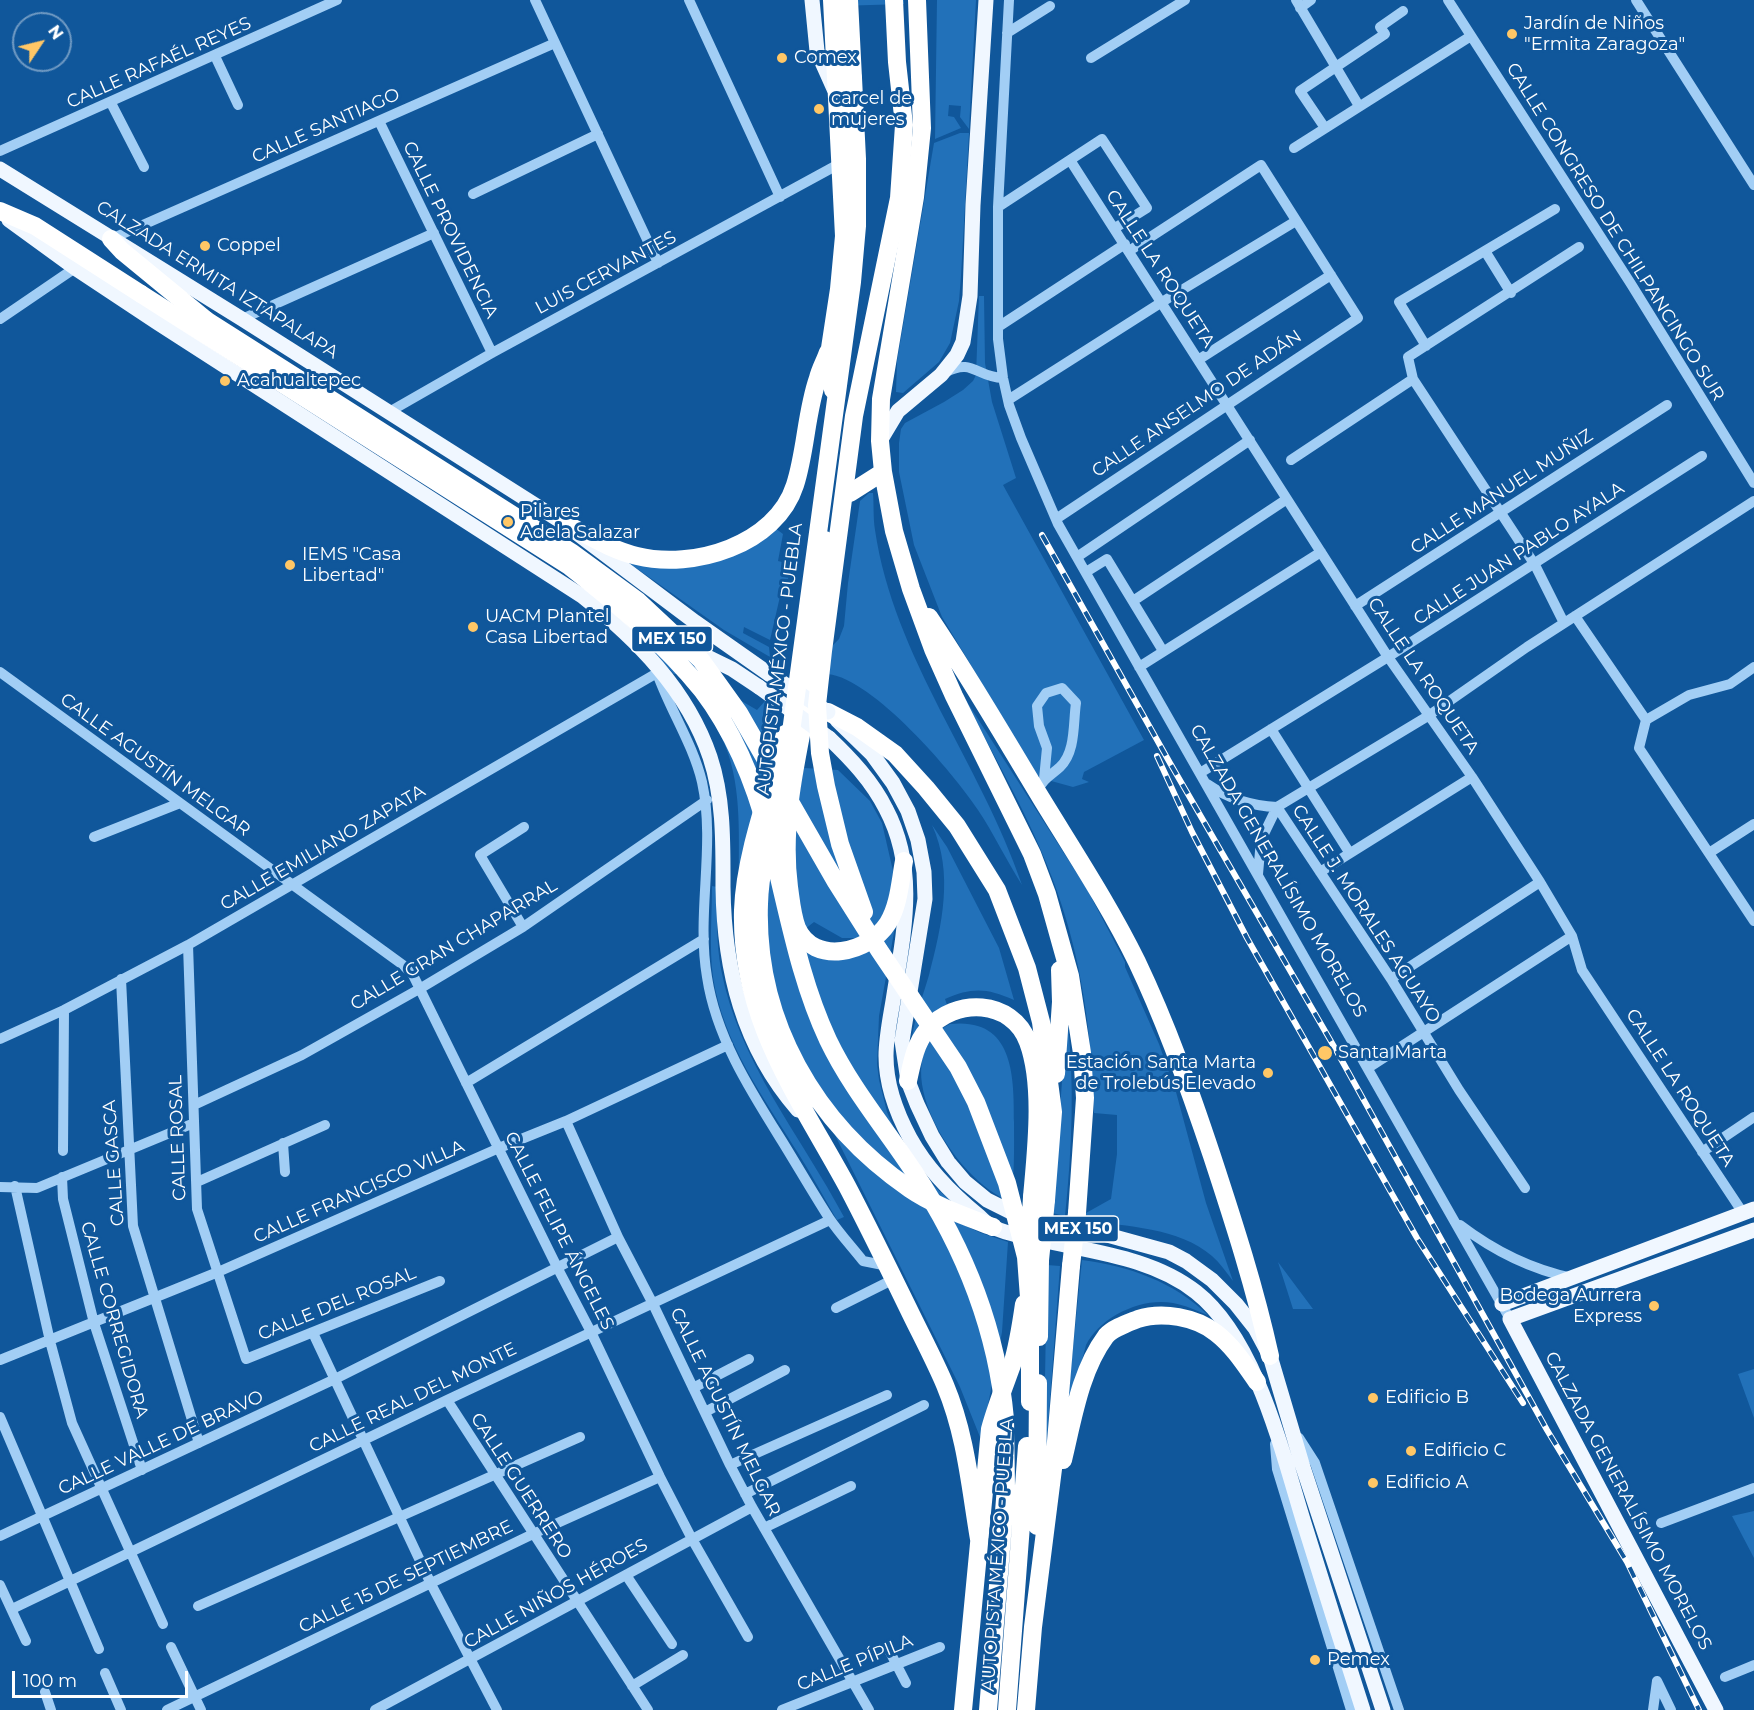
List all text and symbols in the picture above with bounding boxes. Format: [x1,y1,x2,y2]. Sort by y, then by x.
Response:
north arrow [12,12,72,72]
street label: CALLE RAFAÉL REYES [63,13,255,113]
place label: Jardín de Niños "Ermita Zaragoza" [1524,13,1685,56]
text: N [44,22,67,43]
marker: Jardín de Niños "Ermita Zaragoza" [1505,27,1519,41]
place label: Comex [794,47,857,69]
marker: Comex [775,51,789,65]
street label: CALLE CONGRESO DE CHILPANCINGO SUR [1501,59,1729,405]
street label: CALLE SANTIAGO [249,84,403,168]
place label: carcel de mujeres [831,88,912,130]
marker: carcel de mujeres [812,102,826,116]
street label: CALLE PROVIDENCIA [398,138,502,322]
street label: CALLE LA ROQUETA [1101,186,1219,352]
street label: CALZADA ERMITA IZTAPALAPA [92,196,342,364]
street label: LUIS CERVANTES [532,227,680,319]
place label: Coppel [217,235,281,257]
marker: Coppel [198,239,212,253]
street label: CALLE ANSELMO DE ADÁN [1088,326,1306,482]
place label: Acahualtepec [237,370,361,392]
marker: Acahualtepec [218,374,232,388]
street label: CALLE MANUEL MUÑIZ [1407,425,1597,559]
street label: CALLE JUAN PABLO AYALA [1410,478,1628,630]
place label: Pilares Adela Salazar [520,501,640,544]
marker: Pilares Adela Salazar [501,515,515,529]
street label: AUTOPISTA MÉXICO - PUEBLA [753,522,807,796]
place label: IEMS "Casa Libertad" [302,544,402,586]
marker: IEMS "Casa Libertad" [283,558,297,572]
street label: CALLE LA ROQUETA [1363,594,1483,758]
place label: UACM Plantel Casa Libertad [485,606,610,648]
marker: UACM Plantel Casa Libertad [466,620,480,634]
road number: MEX 150 [632,626,712,652]
street label: CALLE AGUSTÍN MELGAR [56,689,254,841]
street label: CALZADA GENERALÍSIMO MORELOS [1185,721,1371,1021]
street label: CALLE EMILIANO ZAPATA [217,780,429,916]
street label: CALLE J. MORALES AGUAYO [1287,801,1445,1027]
street label: CALLE GRAN CHAPARRAL [347,875,561,1015]
street label: CALLE LA ROQUETA [1621,1005,1739,1171]
place label: Santa Marta [1338,1042,1447,1064]
marker: Santa Marta [1316,1044,1334,1062]
place label: Estación Santa Marta de Trolebús Elevado [1066,1052,1256,1094]
marker: Estación Santa Marta de Trolebús Elevado [1261,1066,1275,1080]
street label: CALLE ROSAL [165,1075,191,1201]
street label: CALLE GASCA [99,1099,129,1227]
street label: CALLE FELIPE ÁNGELES [500,1128,618,1334]
street label: CALLE FRANCISCO VILLA [250,1136,468,1248]
road number: MEX 150 [1038,1216,1118,1242]
street label: CALLE CORREGIDORA [76,1219,152,1421]
street label: CALLE DEL ROSAL [255,1262,419,1346]
place label: Bodega Aurrera Express [1500,1285,1642,1328]
marker: Bodega Aurrera Express [1647,1299,1661,1313]
street label: CALLE AGUSTÍN MELGAR [665,1304,785,1520]
street label: CALLE REAL DEL MONTE [306,1338,520,1458]
street label: CALZADA GENERALÍSIMO MORELOS [1540,1348,1716,1654]
street label: CALLE VALLE DE BRAVO [55,1386,267,1500]
place label: Edificio B [1385,1387,1469,1409]
marker: Edificio B [1366,1391,1380,1405]
street label: CALLE GUERRERO [466,1409,576,1563]
street label: AUTOPISTA MÉXICO - PUEBLA [978,1418,1018,1692]
place label: Edificio C [1423,1440,1506,1462]
marker: Edificio C [1404,1444,1418,1458]
place label: Edificio A [1385,1472,1468,1494]
marker: Edificio A [1366,1476,1380,1490]
street label: CALLE 15 DE SEPTIEMBRE [296,1516,516,1638]
street label: CALLE NIÑOS HÉROES [460,1534,652,1654]
street label: CALLE PÍPILA [794,1630,916,1696]
place label: Pemex [1327,1649,1390,1671]
marker: Pemex [1308,1653,1322,1667]
scale bar [15,1659,190,1697]
text: 100 m [23,1670,77,1692]

